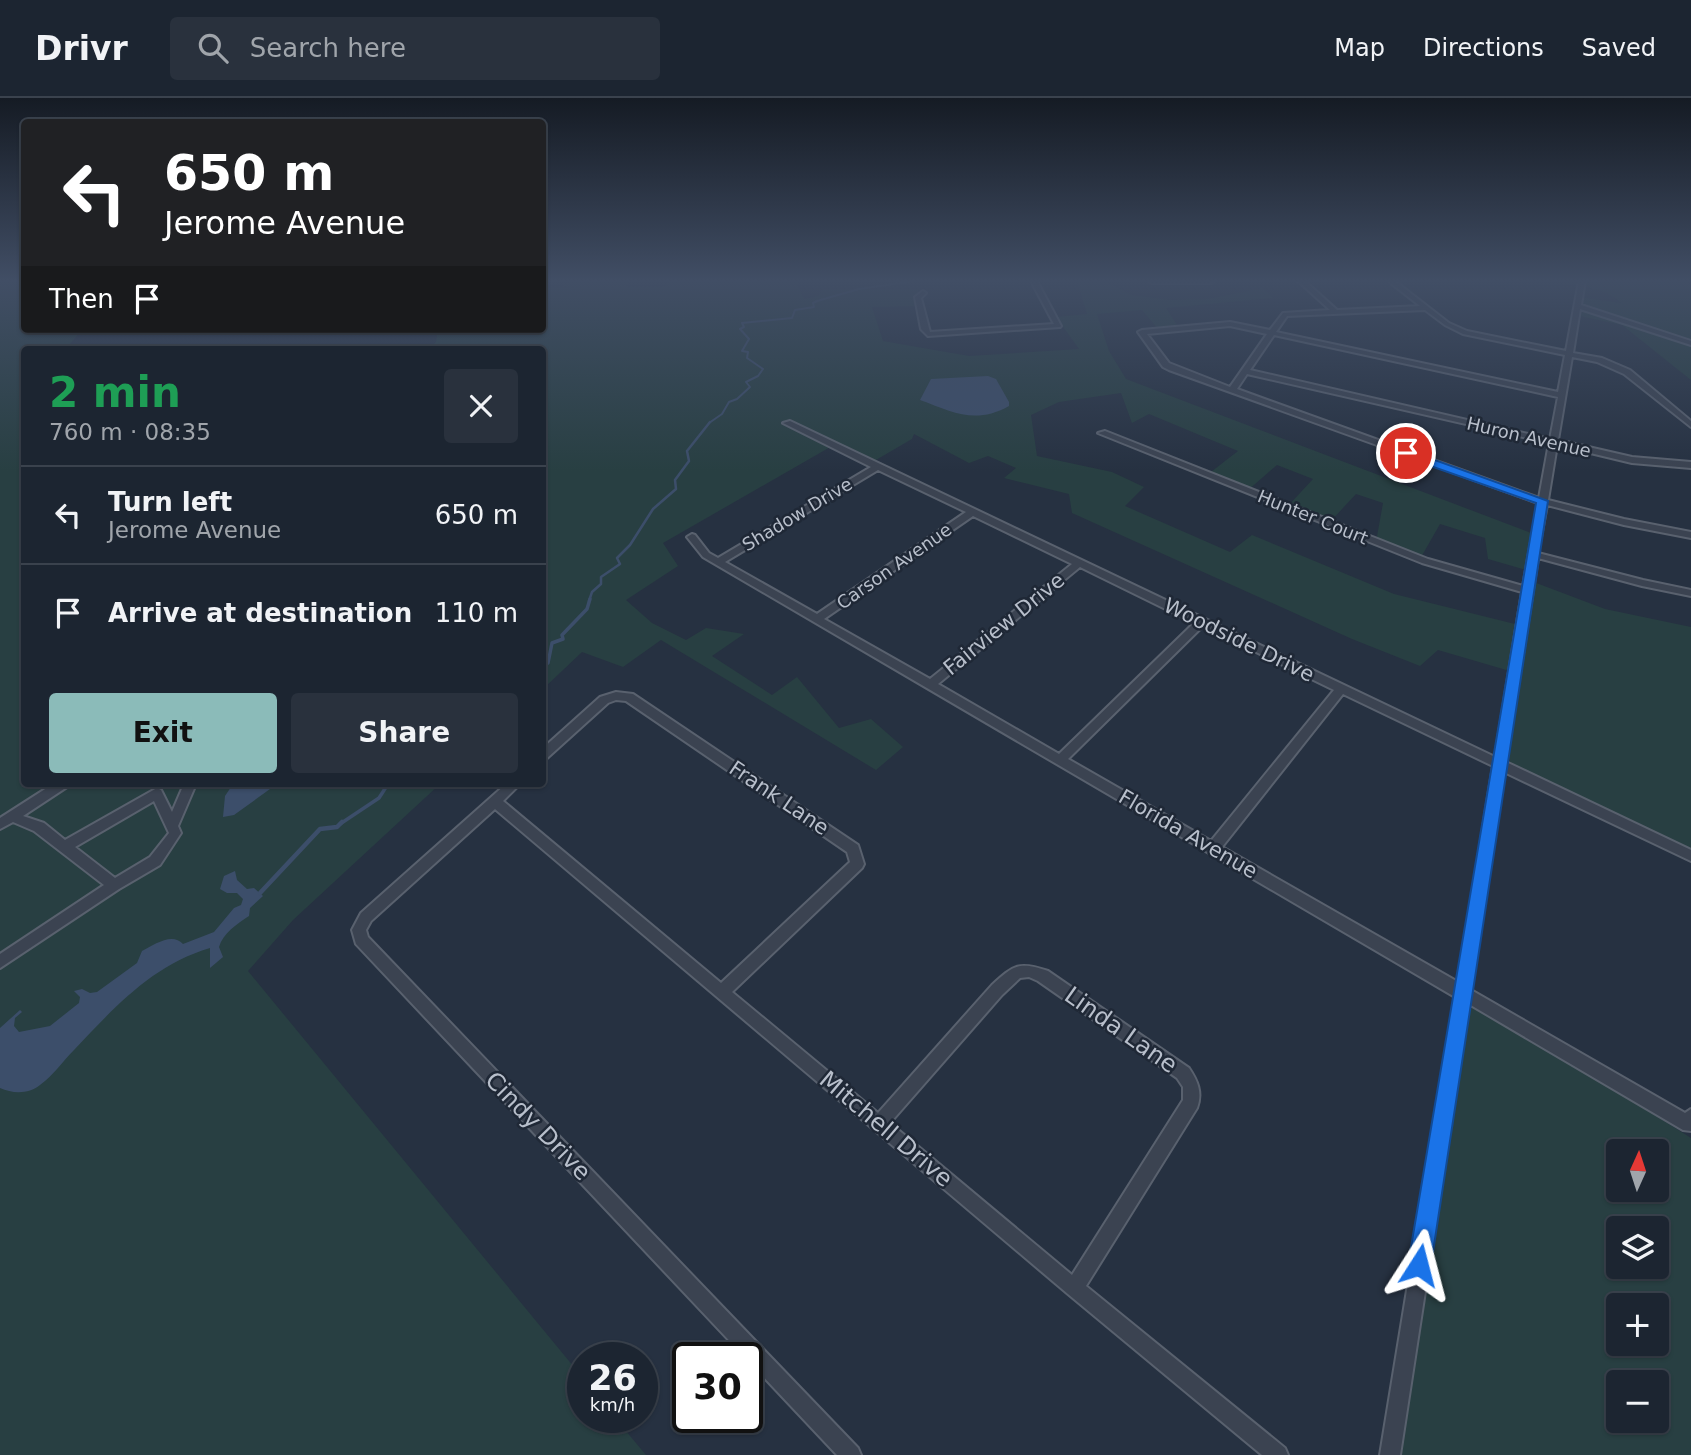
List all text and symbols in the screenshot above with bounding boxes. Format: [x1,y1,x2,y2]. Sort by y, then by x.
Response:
search box [170,17,660,80]
text: Drivr [35,29,128,68]
icon: search [194,29,232,67]
text: Search here [250,33,406,63]
text: Map [1334,34,1385,62]
text: Directions [1423,34,1544,62]
text: Saved [1582,34,1656,62]
text: 650 m [164,145,334,202]
icon: left [49,147,140,238]
text: Jerome Avenue [164,204,405,242]
icon: arrive [128,280,166,318]
text: Then [49,284,114,314]
text: 2 min [49,368,181,417]
button: close [444,369,518,443]
street label: Huron Avenue [1465,412,1593,462]
text: 760 m · 08:35 [49,419,211,445]
pin [1376,423,1436,483]
icon: arrive [1387,434,1425,472]
street label: Shadow Drive [738,473,856,555]
street label: Hunter Court [1255,485,1371,549]
text: Turn left [108,487,232,517]
icon: left [49,496,87,534]
text: 650 m [435,500,518,530]
text: Jerome Avenue [108,517,281,543]
street label: Carson Avenue [833,519,955,613]
street label: Fairview Drive [939,568,1069,680]
street label: Woodside Drive [1160,593,1318,687]
icon: arrive [49,594,87,632]
text: Arrive at destination [108,598,412,628]
text: 110 m [435,598,518,628]
button: Exit [49,693,277,773]
button: Share [291,693,518,773]
street label: Frank Lane [725,756,833,840]
street label: Florida Avenue [1114,785,1262,883]
street label: Linda Lane [1059,981,1183,1079]
street label: Mitchell Drive [814,1065,958,1193]
street label: Cindy Drive [479,1066,597,1186]
north arrow [1606,1139,1670,1202]
map controls [1606,1139,1669,1433]
button: layers [1606,1216,1669,1279]
position arrow [1382,1228,1456,1302]
button: + [1606,1293,1669,1356]
speed limit sign: 30 [672,1342,763,1433]
text: 26 [588,1358,637,1398]
button: − [1606,1370,1669,1433]
text: km/h [590,1394,635,1415]

